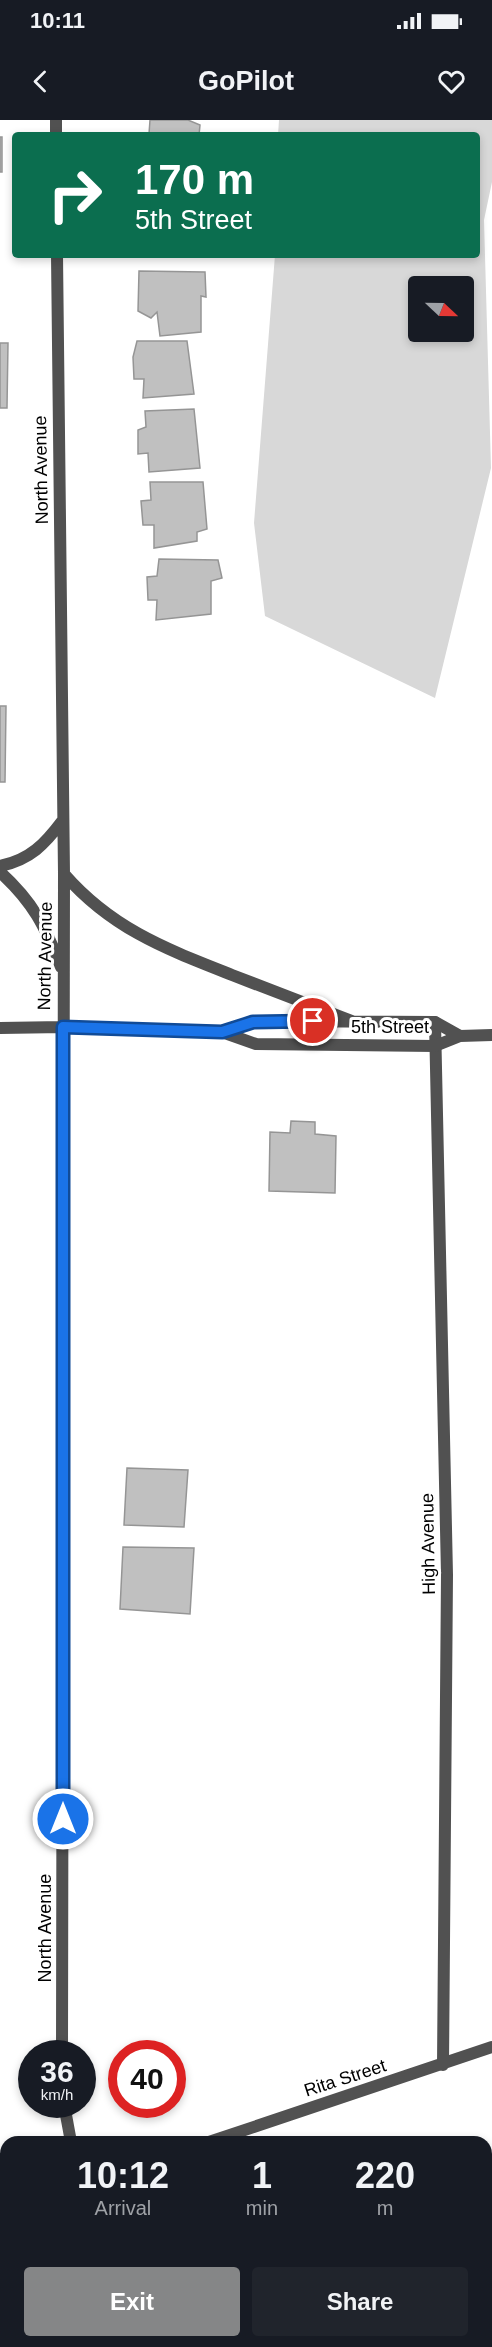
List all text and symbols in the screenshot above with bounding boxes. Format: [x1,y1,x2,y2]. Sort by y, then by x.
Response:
text: 10:11 [30,8,85,33]
icon: back [24,65,57,98]
icon: heart [435,65,468,98]
text: GoPilot [198,66,294,96]
icon: right [36,156,114,234]
text: 170 m [135,156,254,203]
text: 5th Street [135,205,252,235]
north arrow [408,276,474,342]
map controls [408,276,474,342]
street label: North Avenue [30,415,52,525]
street label: North Avenue [34,901,56,1011]
pin [287,995,338,1046]
icon: arrive [296,1004,329,1037]
street label: 5th Street [351,1017,429,1037]
street label: High Avenue [417,1493,439,1595]
position arrow [31,1787,95,1851]
street label: North Avenue [35,1874,55,1982]
speed limit sign: 40 [108,2040,186,2118]
text: 36 [40,2055,74,2088]
street label: Rita Street [301,2055,389,2101]
text: km/h [41,2086,73,2103]
text: 10:12 [77,2155,169,2196]
text: 1 [252,2155,272,2196]
text: 220 [355,2155,415,2196]
text: Arrival [95,2197,151,2219]
text: min [246,2197,278,2219]
text: m [377,2197,393,2219]
button: Exit [24,2267,240,2336]
button: Share [252,2267,468,2336]

